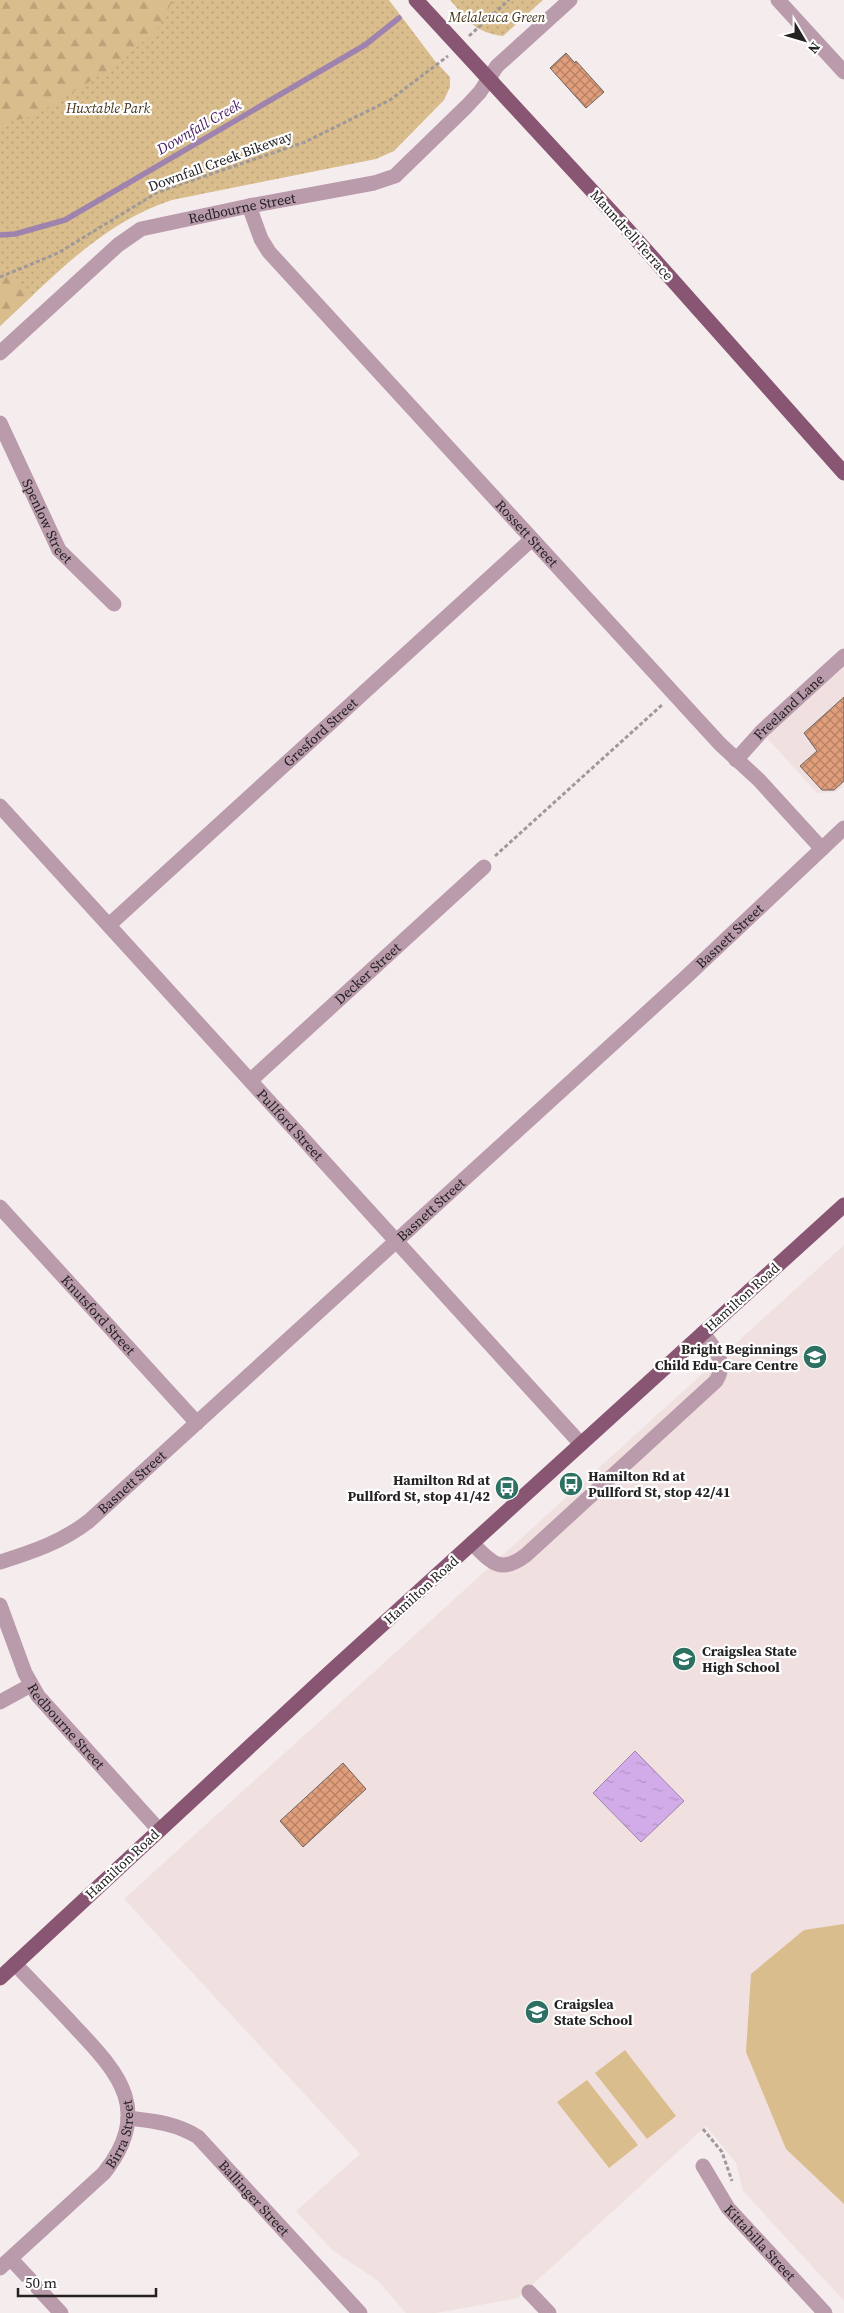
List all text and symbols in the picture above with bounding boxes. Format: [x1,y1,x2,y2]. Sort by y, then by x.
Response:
park label: Melaleuca Green [448,7,546,27]
north arrow [779,15,829,65]
text: N [803,38,825,58]
water label: Downfall Creek [152,93,246,160]
park label: Huxtable Park [65,98,150,118]
street label: Downfall Creek Bikeway [145,125,296,196]
street label: Maundrell Terrace [586,185,678,285]
street label: Redbourne Street [186,188,298,229]
street label: Spenlow Street [17,476,77,568]
street label: Rossett Street [491,495,563,572]
street label: Freeland Lane [749,669,828,744]
street label: Gresford Street [279,693,362,771]
street label: Basnett Street [691,899,768,973]
street label: Decker Street [330,937,406,1009]
street label: Pullford Street [252,1084,328,1165]
street label: Basnett Street [392,1173,470,1246]
street label: Hamilton Road [700,1258,784,1336]
street label: Knutsford Street [57,1270,141,1360]
place label: Bright Beginnings Child Edu-Care Centre [655,1339,799,1375]
school or university icon: Bright Beginnings Child Edu-Care Centre [802,1344,828,1370]
street label: Basnett Street [93,1446,170,1519]
place label: Hamilton Rd at Pullford St, stop 42/41 [588,1466,731,1502]
place label: Hamilton Rd at Pullford St, stop 41/42 [347,1470,491,1506]
bus stop icon: Hamilton Rd at Pullford St, stop 42/41 [558,1471,584,1497]
bus stop icon: Hamilton Rd at Pullford St, stop 41/42 [494,1475,520,1501]
street label: Hamilton Road [379,1551,463,1629]
place label: Craigslea State High School [702,1641,797,1677]
school or university icon: Craigslea State High School [671,1646,697,1672]
street label: Redbourne Street [23,1679,110,1774]
street label: Hamilton Road [81,1824,163,1904]
place label: Craigslea State School [554,1994,633,2030]
school or university icon: Craigslea State School [524,1999,550,2025]
street label: Birra Street [100,2098,138,2173]
street label: Ballinger Street [214,2156,294,2241]
street label: Kittabilla Street [720,2200,801,2285]
scale bar [18,2266,155,2298]
text: 50 m [25,2272,57,2293]

